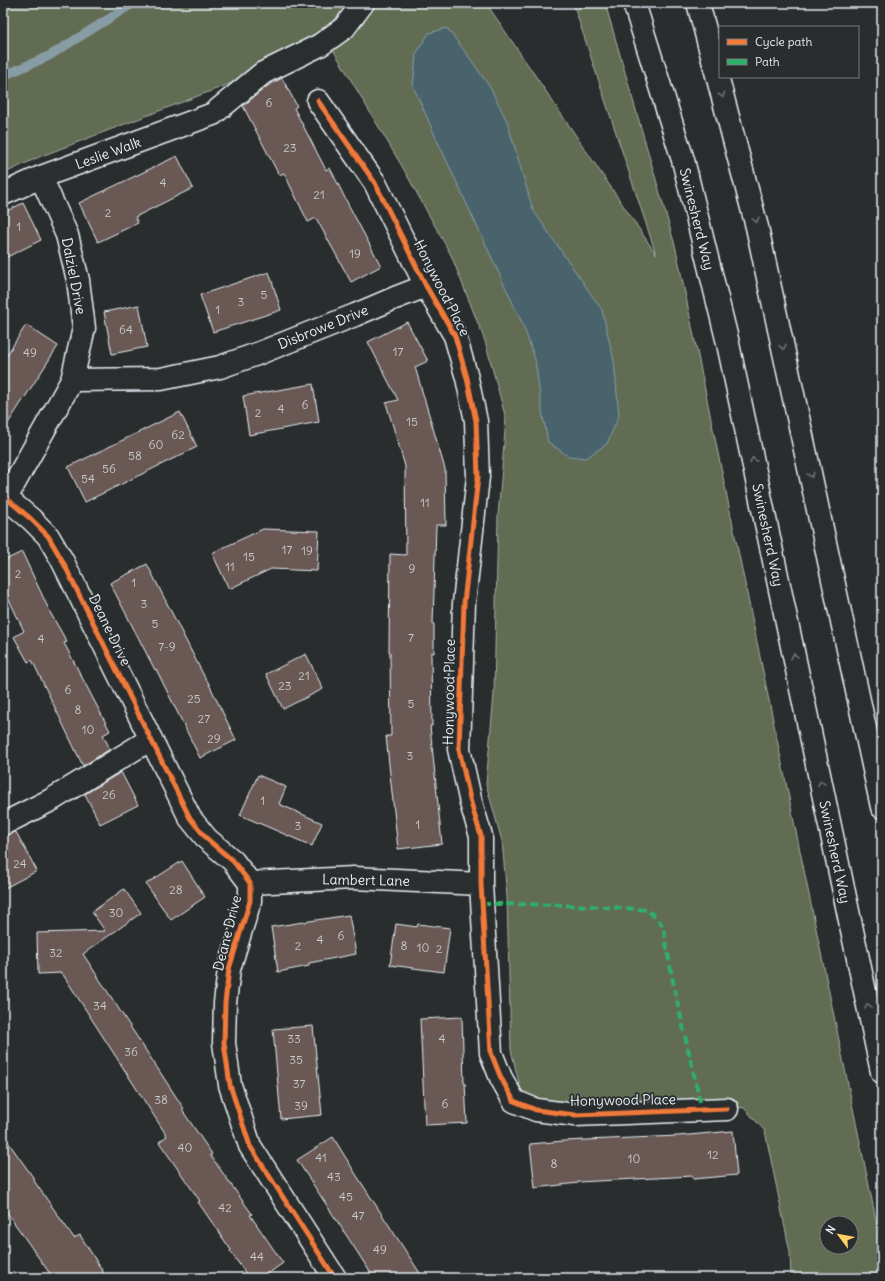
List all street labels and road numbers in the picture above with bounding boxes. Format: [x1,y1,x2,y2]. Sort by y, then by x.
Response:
street label: Leslie Walk [73,133,143,173]
street label: Swinesherd Way [676,166,718,272]
street label: Dalziel Drive [58,236,90,316]
street label: Honywood Place [410,237,474,339]
street label: Disbrowe Drive [275,301,371,353]
street label: Swinesherd Way [748,482,788,588]
street label: Deane Drive [85,591,135,669]
street label: Honywood Place [439,639,459,745]
street label: Swinesherd Way [815,799,855,905]
street label: Lambert Lane [322,870,410,890]
street label: Deane Drive [209,893,245,973]
street label: Honywood Place [570,1090,676,1110]

